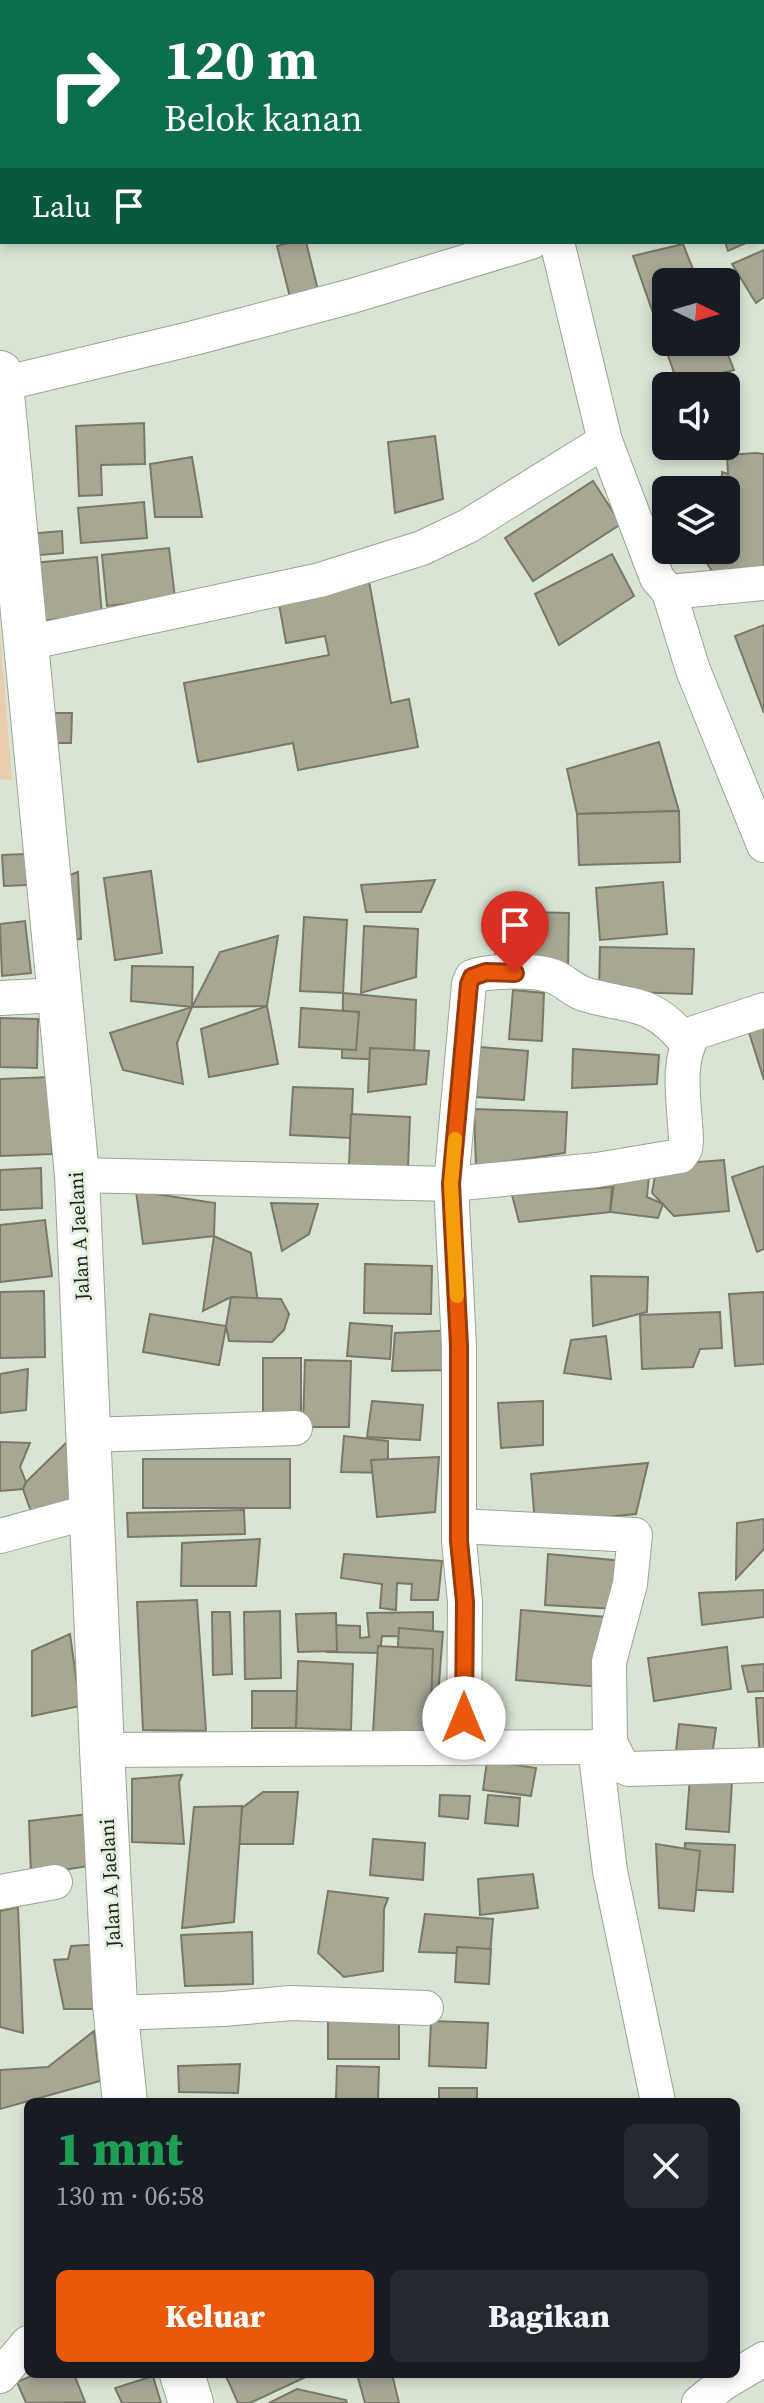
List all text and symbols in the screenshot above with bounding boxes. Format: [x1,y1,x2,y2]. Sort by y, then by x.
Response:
text: 120 m [164,21,318,98]
icon: right [32,32,136,136]
text: Belok kanan [164,94,362,143]
icon: arrive [107,184,151,228]
text: Lalu [32,186,91,227]
north arrow [652,268,740,356]
map controls [652,268,740,564]
button: sound [652,372,740,460]
button: layers [652,476,740,564]
pin [481,891,549,973]
icon: arrive [493,903,537,947]
street label: Jalan A Jaelani [62,1171,96,1302]
position arrow [422,1676,506,1760]
street label: Jalan A Jaelani [93,1818,127,1949]
text: 1 mnt [56,2115,183,2181]
button: close [624,2124,708,2208]
text: 130 m · 06:58 [56,2178,204,2214]
button: Keluar [56,2270,374,2362]
button: Bagikan [390,2270,708,2362]

